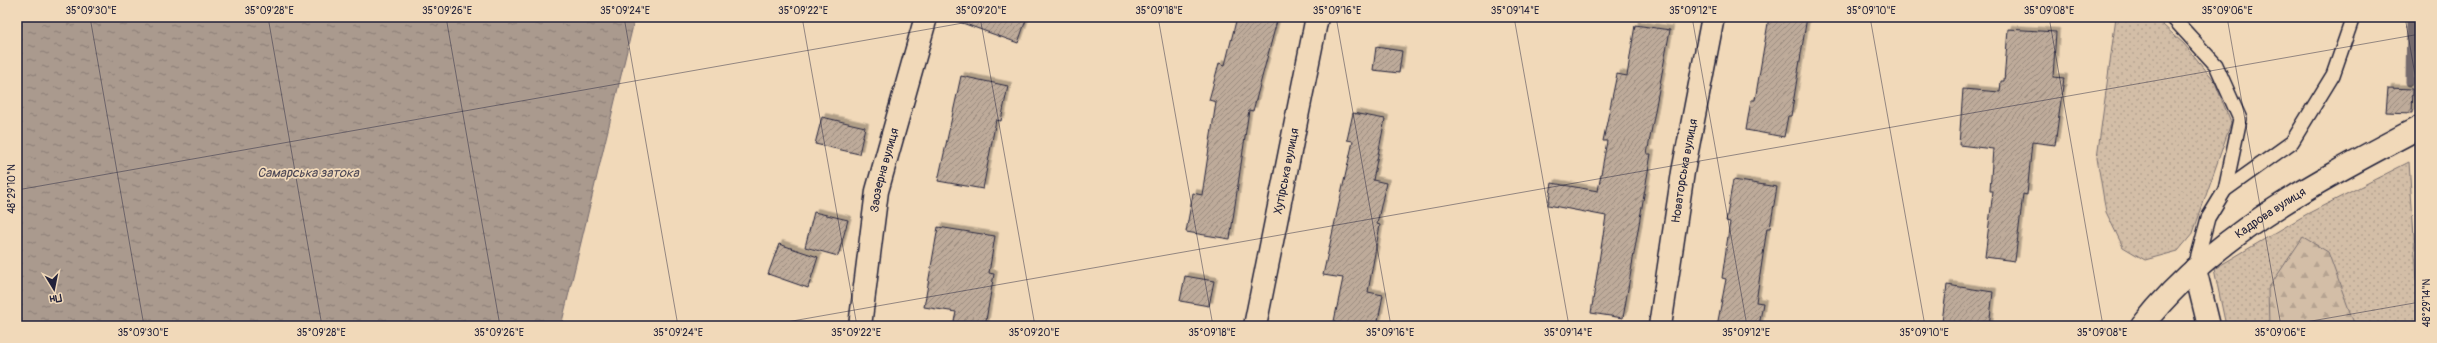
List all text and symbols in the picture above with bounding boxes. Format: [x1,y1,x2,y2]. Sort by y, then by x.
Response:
text: 35°09'30"E [65,5,117,17]
text: 35°09'28"E [244,5,294,17]
text: 35°09'26"E [422,5,472,17]
text: 35°09'24"E [600,5,650,17]
text: 35°09'22"E [778,5,828,17]
text: 35°09'20"E [955,5,1007,17]
text: 35°09'18"E [1135,5,1183,17]
text: 35°09'16"E [1313,5,1361,17]
text: 35°09'14"E [1491,5,1539,17]
text: 35°09'12"E [1669,5,1717,17]
text: 35°09'10"E [1846,5,1896,17]
text: 35°09'08"E [2024,5,2074,17]
text: 35°09'06"E [2201,5,2253,17]
street label: Новаторська вулиця [1668,117,1701,224]
street label: Заозерна вулиця [867,126,902,213]
street label: Хутірська вулиця [1271,127,1303,215]
text: 48°29'10"N [6,164,18,214]
water label: Самарська затока [257,165,360,181]
street label: Кадрова вулиця [2232,184,2309,242]
north arrow [34,269,74,309]
text: 48°29'14"N [2421,279,2433,327]
text: Пн [48,291,63,306]
text: 35°09'30"E [117,327,169,339]
text: 35°09'28"E [296,327,346,339]
text: 35°09'26"E [474,327,524,339]
text: 35°09'24"E [653,327,703,339]
text: 35°09'22"E [831,327,881,339]
text: 35°09'20"E [1008,327,1060,339]
text: 35°09'18"E [1188,327,1236,339]
text: 35°09'16"E [1366,327,1414,339]
text: 35°09'14"E [1544,327,1592,339]
text: 35°09'12"E [1722,327,1770,339]
text: 35°09'10"E [1899,327,1949,339]
text: 35°09'08"E [2077,327,2127,339]
text: 35°09'06"E [2254,327,2306,339]

